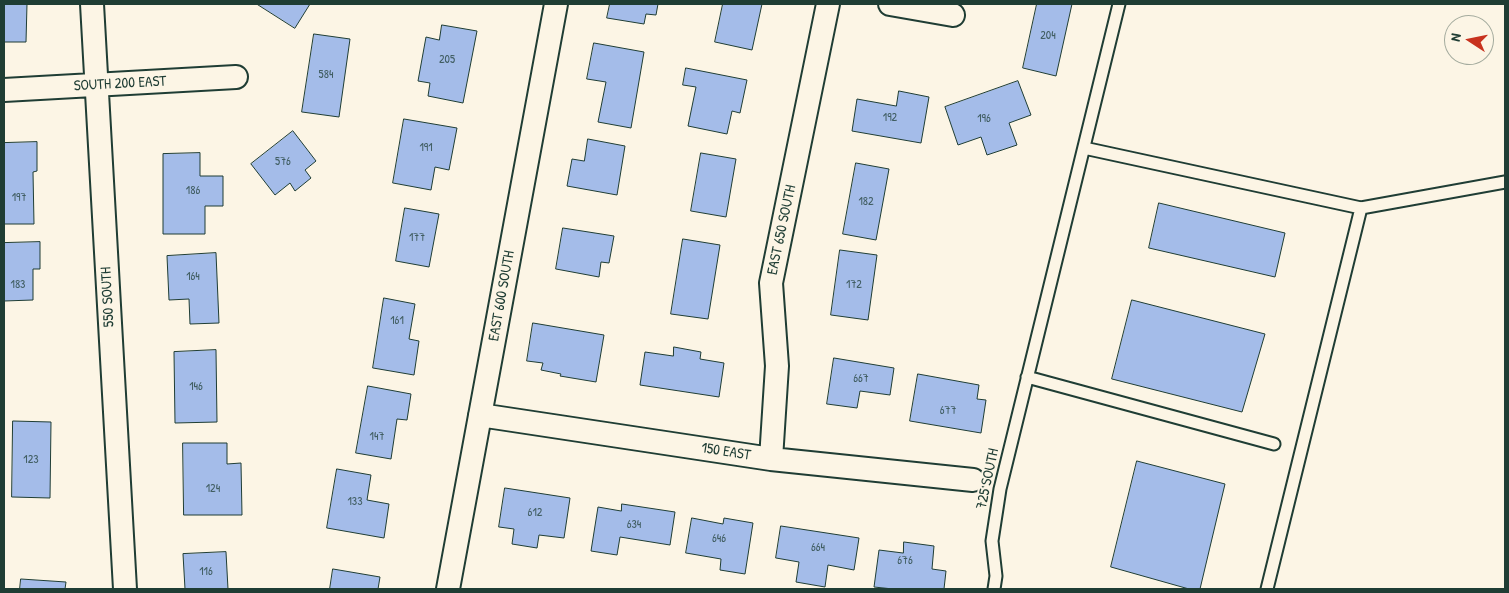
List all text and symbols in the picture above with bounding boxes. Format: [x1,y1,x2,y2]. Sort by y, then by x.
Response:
north arrow [1444,15,1494,65]
house number: 204 [1040,29,1056,43]
text: N [1445,32,1465,43]
house number: 205 [439,53,455,67]
house number: 584 [319,68,333,82]
street label: SOUTH 200 EAST [73,73,167,95]
house number: 192 [883,111,897,125]
house number: 196 [977,112,991,126]
house number: 191 [419,141,433,155]
house number: 576 [275,155,291,169]
street label: EAST 650 SOUTH [764,183,800,277]
house number: 186 [186,184,200,198]
house number: 197 [12,191,26,205]
house number: 182 [858,195,874,209]
house number: 177 [409,231,425,245]
street label: EAST 600 SOUTH [485,249,519,343]
street label: 550 SOUTH [97,266,119,328]
house number: 164 [186,270,200,284]
house number: 183 [11,278,25,292]
house number: 172 [846,278,862,292]
house number: 161 [390,314,404,328]
house number: 667 [853,372,869,386]
house number: 146 [189,380,203,394]
house number: 677 [940,404,956,418]
house number: 147 [370,430,384,444]
street label: 150 EAST [700,439,752,465]
street label: 725 SOUTH [973,447,1003,511]
house number: 123 [23,453,39,467]
house number: 124 [206,482,220,496]
house number: 133 [347,495,363,509]
house number: 612 [528,506,542,520]
house number: 634 [627,518,641,532]
house number: 646 [712,532,726,546]
house number: 664 [811,541,825,555]
house number: 676 [897,554,913,568]
house number: 116 [199,565,213,579]

